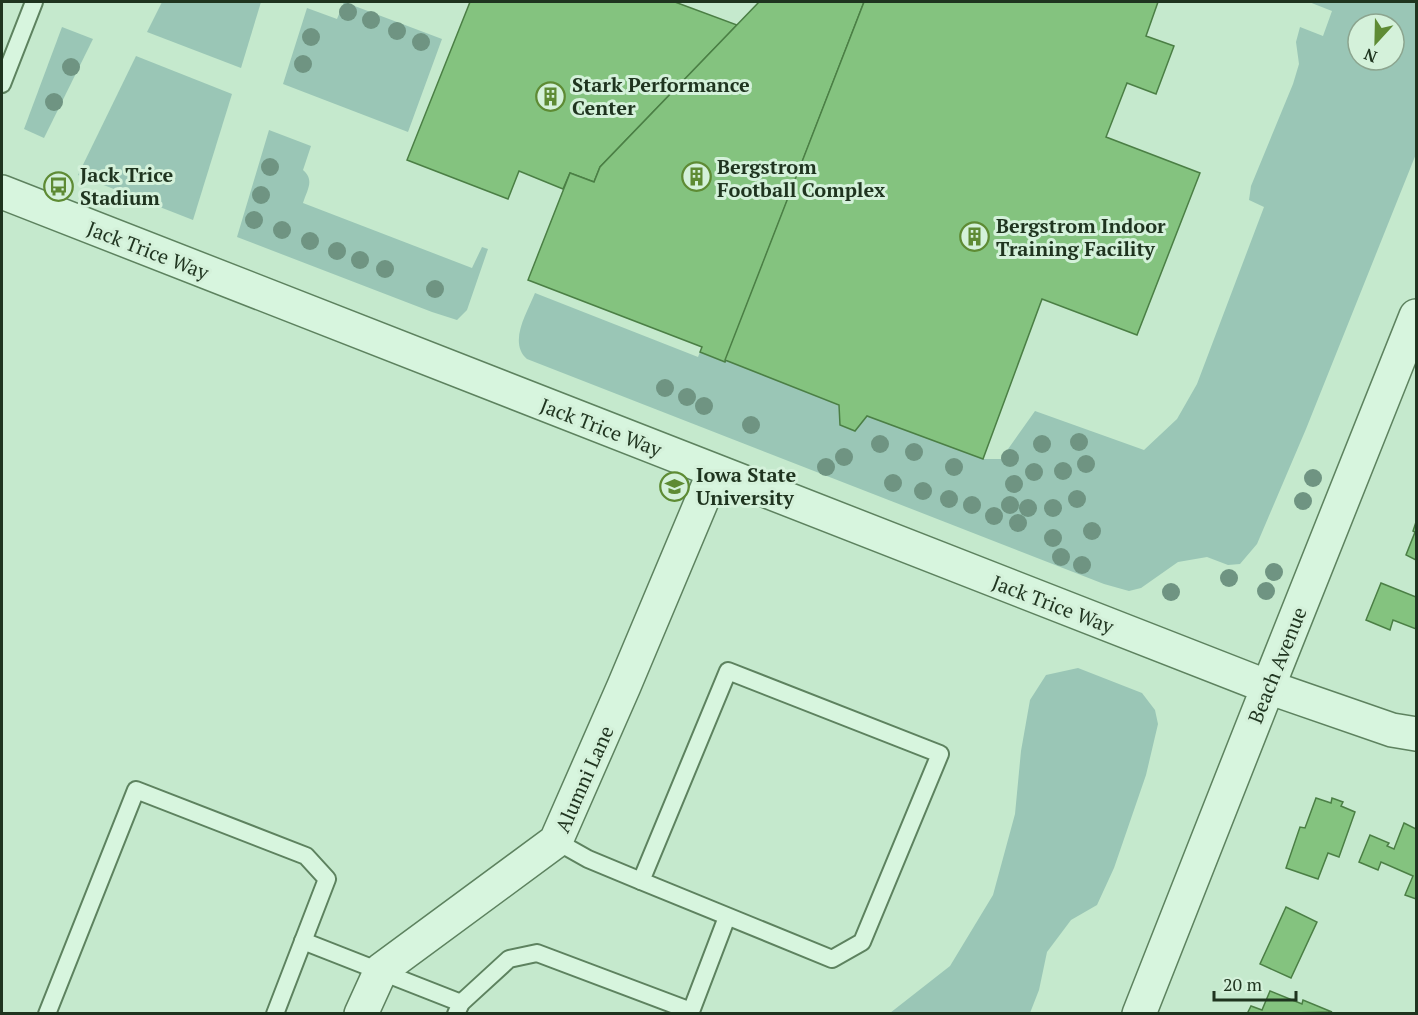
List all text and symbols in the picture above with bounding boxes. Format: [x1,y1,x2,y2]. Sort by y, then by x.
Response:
north arrow [1346,12,1406,72]
text: N [1361,43,1380,68]
place label: Stark Performance Center [572,71,750,121]
building icon: Stark Performance Center [535,80,567,112]
place label: Bergstrom Football Complex [717,153,885,203]
place label: Jack Trice Stadium [80,161,174,211]
building icon: Bergstrom Football Complex [680,161,712,193]
bus stop icon: Jack Trice Stadium [43,170,75,202]
place label: Bergstrom Indoor Training Facility [996,212,1166,262]
street label: Jack Trice Way [83,214,214,286]
building icon: Bergstrom Indoor Training Facility [959,220,991,252]
street label: Jack Trice Way [536,391,667,463]
place label: Iowa State University [696,461,797,511]
school or university icon: Iowa State University [659,470,691,502]
street label: Jack Trice Way [988,568,1119,640]
street label: Beach Avenue [1241,603,1313,727]
street label: Alumni Lane [548,721,620,837]
scale bar [1214,964,1296,1002]
text: 20 m [1223,972,1263,996]

